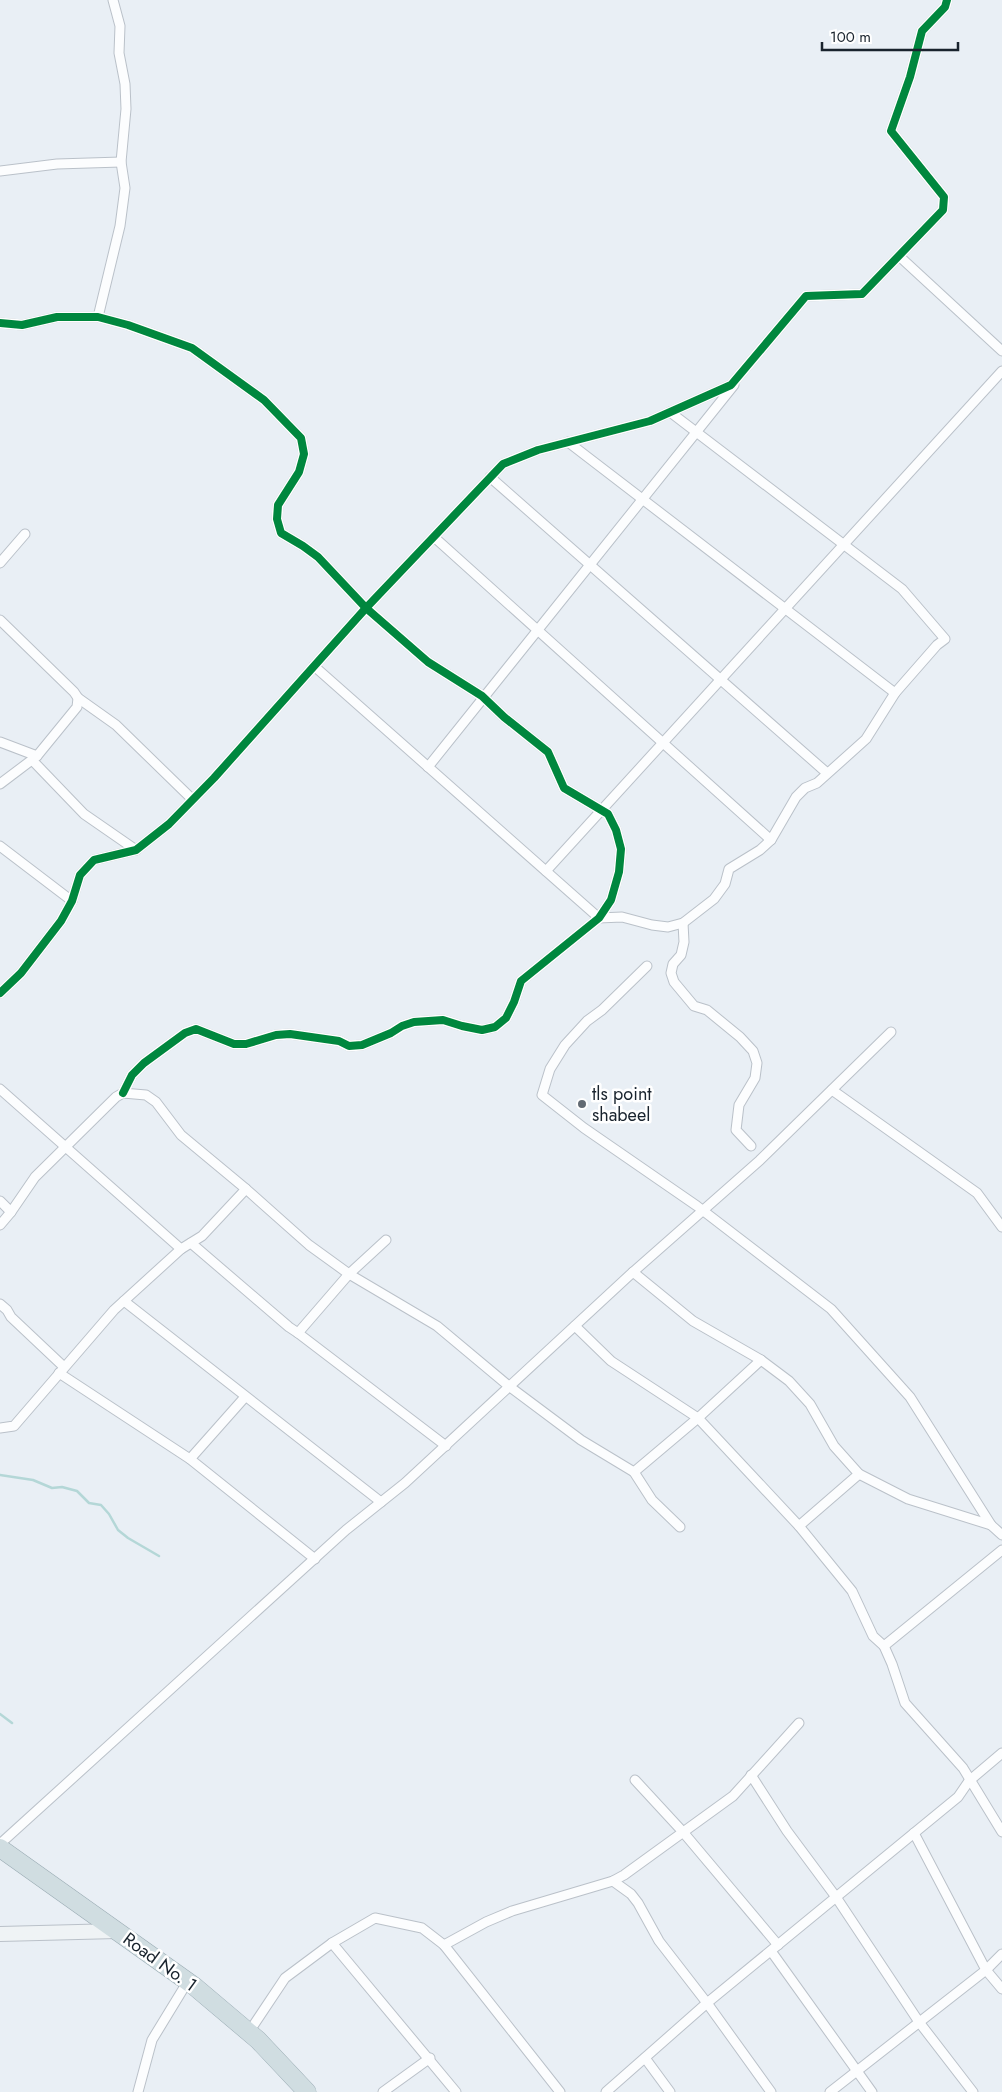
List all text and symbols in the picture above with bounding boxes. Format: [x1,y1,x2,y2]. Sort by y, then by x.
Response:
scale bar [822,20,958,52]
text: 100 m [830,26,871,48]
place label: tls point shabeel [592,1081,652,1128]
marker: tls point shabeel [576,1098,588,1110]
street label: Road No. 1 [118,1926,202,1998]

